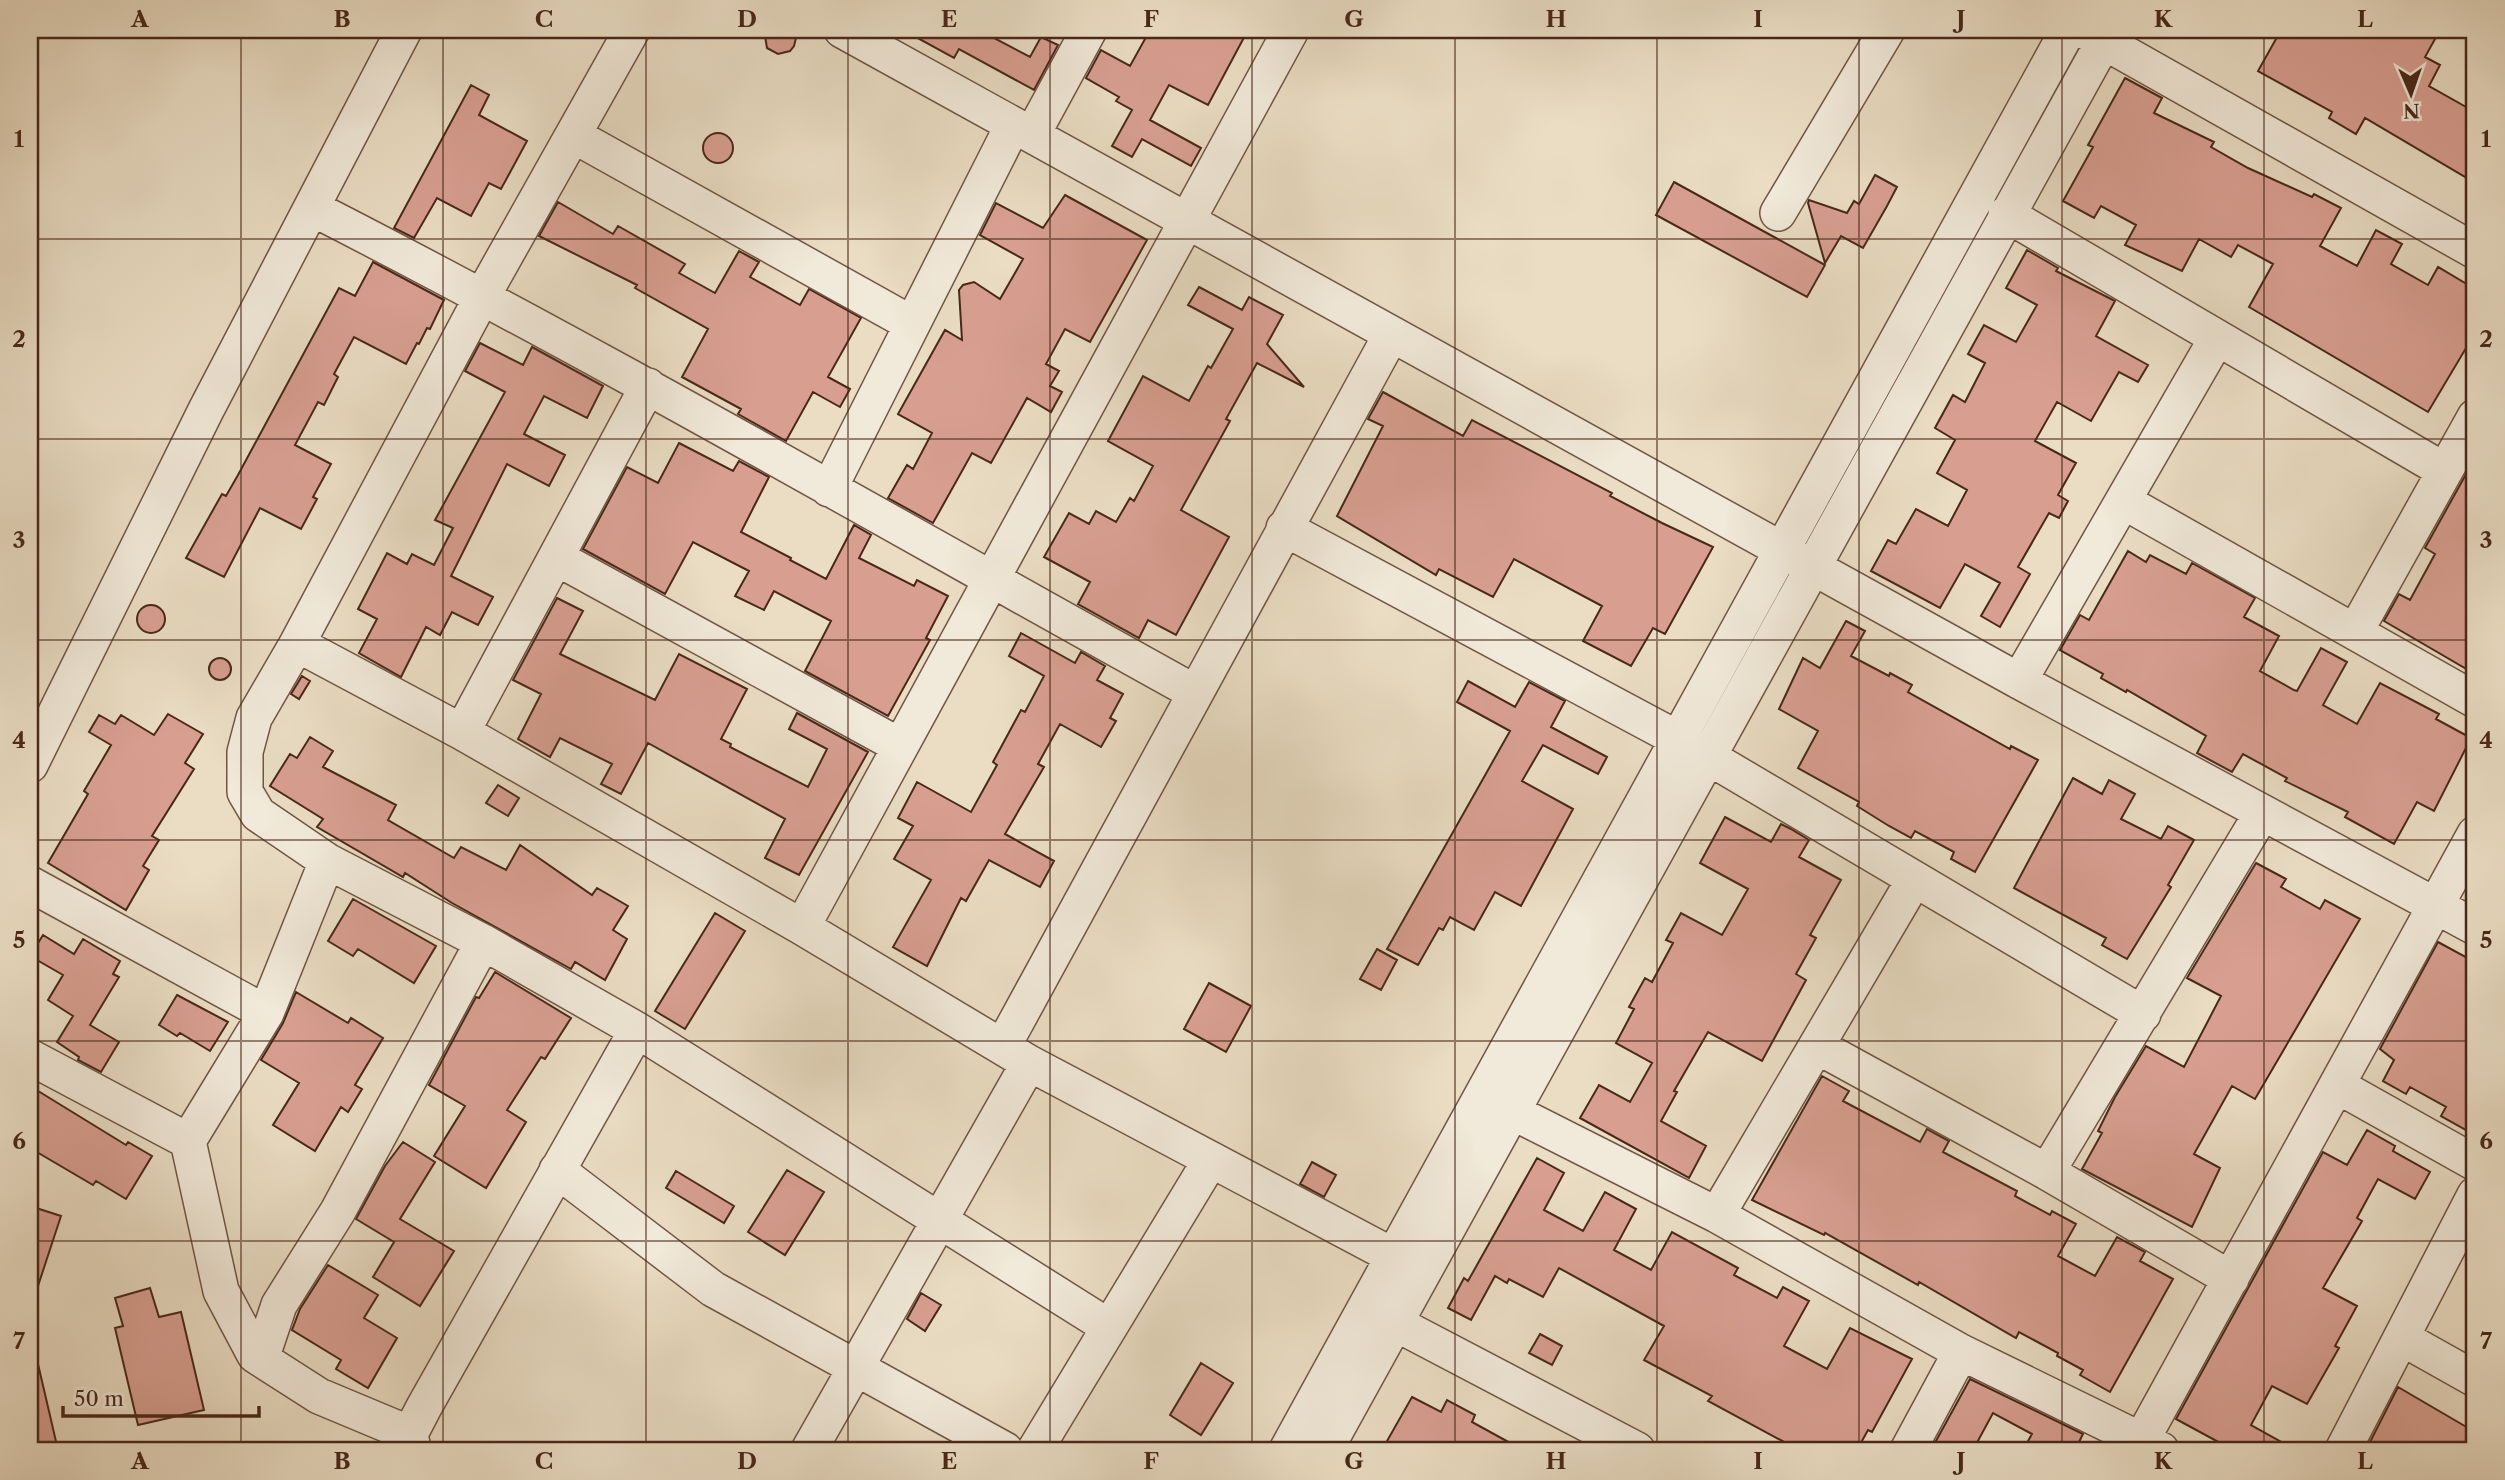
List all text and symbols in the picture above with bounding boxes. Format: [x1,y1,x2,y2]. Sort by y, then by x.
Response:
text: A [130,5,150,33]
text: B [333,5,351,33]
text: C [535,5,553,33]
text: D [737,5,757,33]
text: E [941,5,957,33]
text: F [1143,5,1159,33]
text: G [1344,5,1364,33]
text: H [1546,5,1567,33]
text: I [1753,5,1763,33]
text: J [1952,5,1966,33]
text: K [2154,5,2173,33]
text: L [2357,5,2373,33]
north arrow [2376,60,2446,130]
text: N [2403,99,2420,122]
text: 1 [14,125,25,153]
text: 1 [2481,125,2492,153]
text: 2 [12,325,26,353]
text: 2 [2479,325,2493,353]
text: 3 [13,526,26,554]
text: 3 [2480,526,2493,554]
text: 4 [12,726,26,754]
text: 4 [2479,726,2493,754]
text: 5 [13,926,25,954]
text: 5 [2480,926,2492,954]
text: 6 [12,1127,26,1155]
text: 6 [2479,1127,2493,1155]
text: 7 [13,1327,25,1355]
text: 7 [2480,1327,2492,1355]
scale bar [63,1375,259,1419]
text: 50 m [74,1386,124,1411]
text: A [130,1447,150,1475]
text: B [333,1447,351,1475]
text: C [535,1447,553,1475]
text: D [737,1447,757,1475]
text: E [941,1447,957,1475]
text: F [1143,1447,1159,1475]
text: G [1344,1447,1364,1475]
text: H [1546,1447,1567,1475]
text: I [1753,1447,1763,1475]
text: J [1952,1447,1966,1475]
text: K [2154,1447,2173,1475]
text: L [2357,1447,2373,1475]

